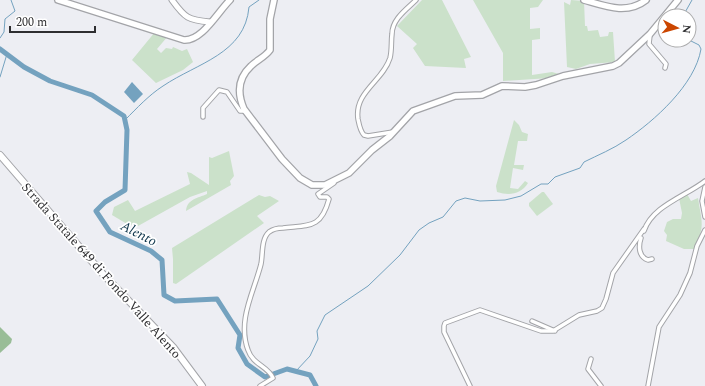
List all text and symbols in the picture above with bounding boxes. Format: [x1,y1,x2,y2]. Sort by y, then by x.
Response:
scale bar [10,8,95,34]
north arrow [657,8,697,48]
text: 200 m [16,13,47,32]
text: N [678,24,695,34]
street label: Strada Statale 649 di Fondo Valle Alento [17,178,186,363]
water label: Alento [116,215,161,252]

